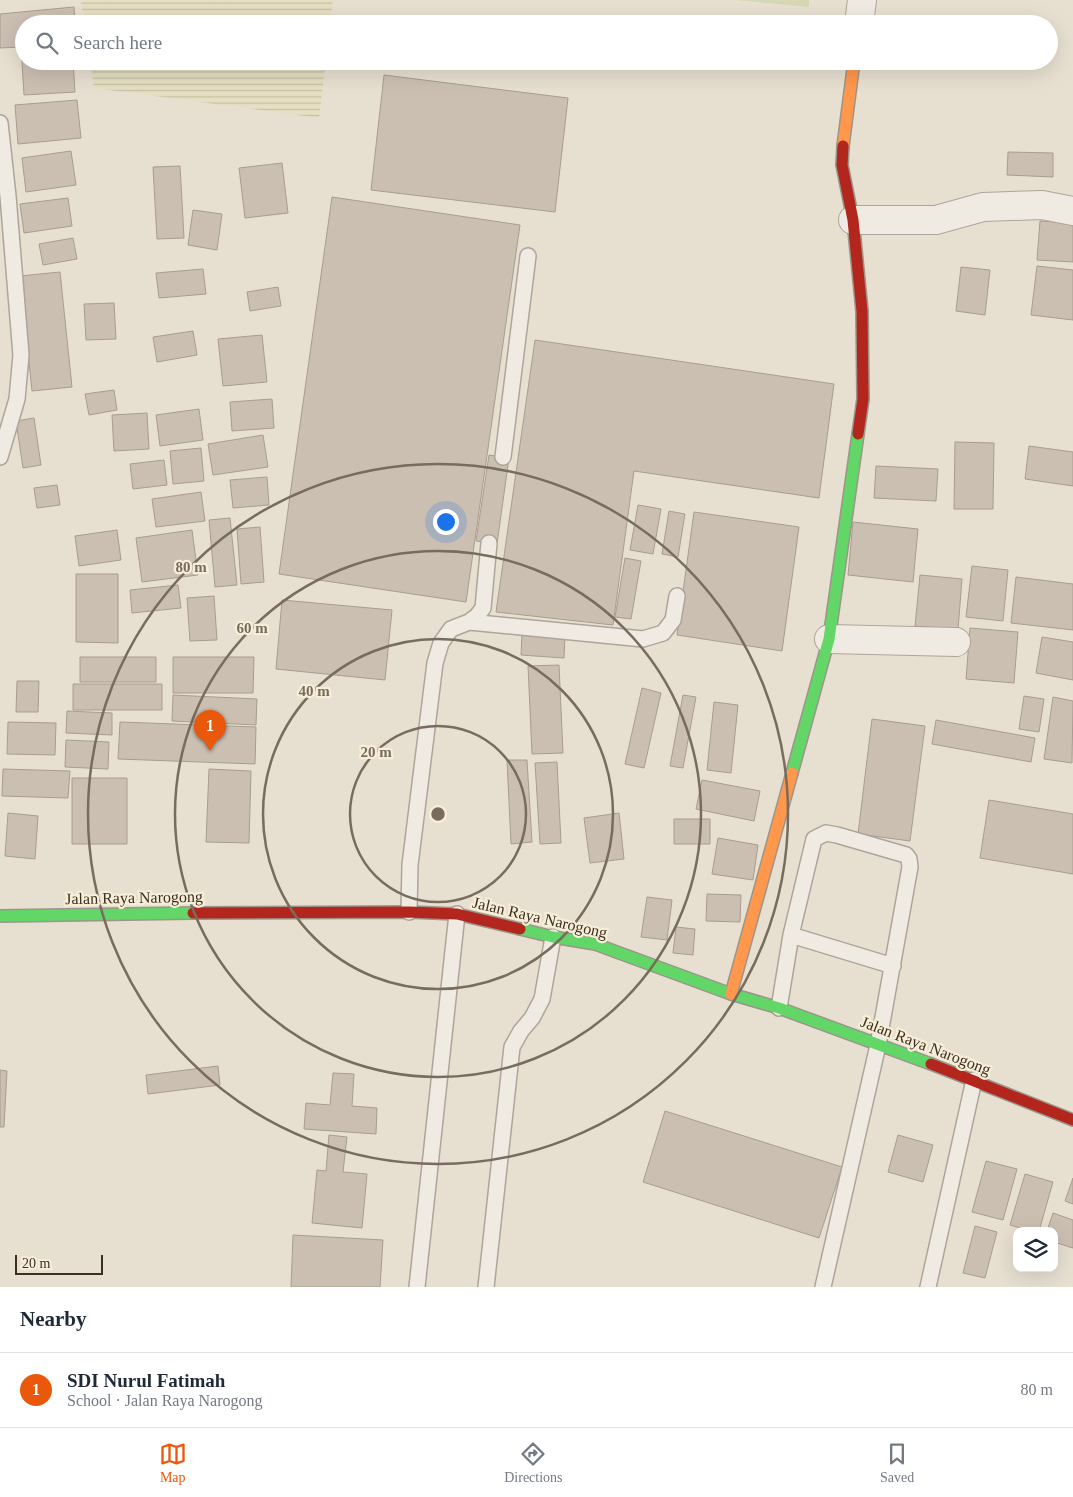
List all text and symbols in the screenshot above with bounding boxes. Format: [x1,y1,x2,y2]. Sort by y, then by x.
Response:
search box [15,15,1058,70]
icon: search [33,29,61,57]
text: Search here [73,32,162,53]
your location [433,509,459,535]
text: 80 m [175,559,207,575]
text: 60 m [236,620,268,636]
text: 40 m [298,683,330,699]
pin: 1 [194,710,226,751]
text: 20 m [360,744,392,760]
centre of rings [429,805,447,823]
street label: Jalan Raya Narogong [65,888,203,908]
street label: Jalan Raya Narogong [471,894,609,942]
street label: Jalan Raya Narogong [858,1013,993,1079]
map controls [1013,1227,1058,1272]
button: layers [1013,1227,1058,1272]
scale bar [15,1252,102,1275]
text: 20 m [22,1256,50,1271]
text: Nearby [20,1307,87,1331]
text: SDI Nurul Fatimah [67,1370,225,1391]
text: 1 [32,1381,40,1398]
text: 80 m [1021,1381,1053,1398]
text: School · Jalan Raya Narogong [67,1392,263,1409]
tab: Map [159,1440,187,1486]
tab: Directions [504,1440,563,1486]
tab: Saved [880,1440,914,1486]

